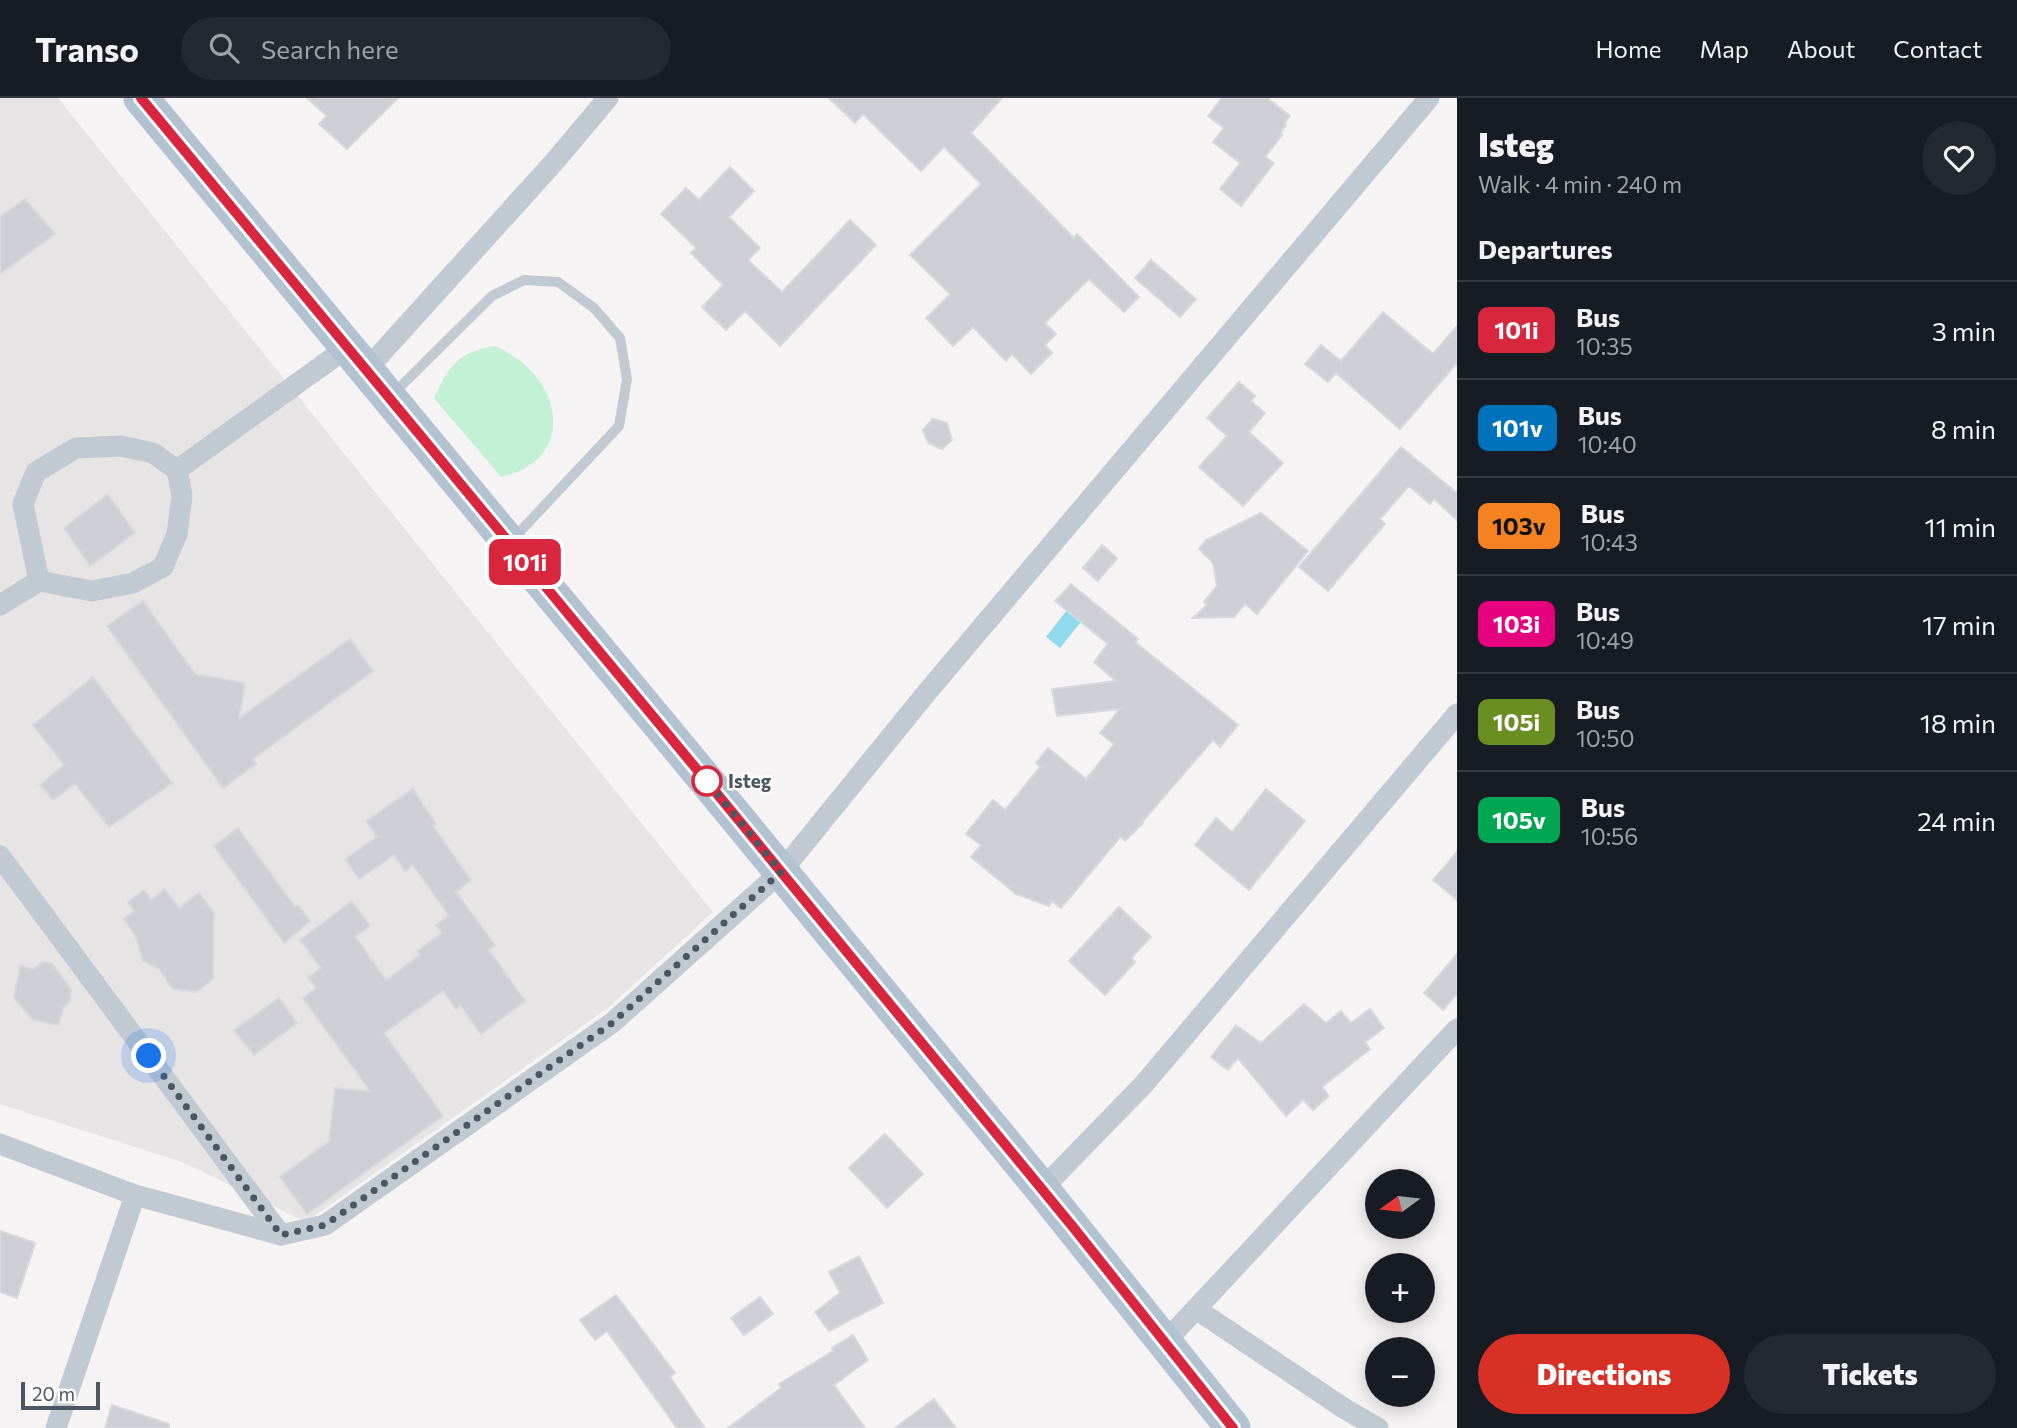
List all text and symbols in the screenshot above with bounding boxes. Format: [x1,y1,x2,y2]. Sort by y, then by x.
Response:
search box [181,17,671,80]
text: Transo [35,28,139,69]
icon: search [205,29,243,67]
text: Search here [261,33,399,64]
text: Home [1596,34,1662,63]
text: Map [1700,34,1749,63]
text: About [1787,34,1855,63]
text: Contact [1893,34,1982,63]
button: heart [1922,121,1996,195]
text: Isteg [1478,123,1554,164]
text: Walk · 4 min · 240 m [1478,170,1682,198]
text: Departures [1478,233,1613,264]
text: Bus [1576,301,1620,332]
text: 101i [1494,315,1539,344]
text: 3 min [1932,315,1996,346]
text: 10:35 [1576,332,1633,360]
text: Bus [1578,399,1622,430]
text: 101v [1492,413,1543,442]
text: 8 min [1931,413,1996,444]
text: 10:40 [1578,430,1637,458]
text: Bus [1581,497,1625,528]
text: 103v [1492,511,1546,540]
text: 11 min [1925,511,1996,542]
text: 10:43 [1581,528,1638,556]
line badge: 101i [476,539,574,585]
text: 101i [503,547,547,576]
text: Bus [1576,595,1620,626]
text: 103i [1493,609,1540,638]
text: 17 min [1922,609,1996,640]
text: 10:49 [1576,626,1634,654]
text: Bus [1576,693,1620,724]
text: 105i [1493,707,1540,736]
text: 18 min [1920,707,1996,738]
text: 10:50 [1576,724,1635,752]
marker: Isteg [692,766,722,796]
place label: Isteg [728,769,772,792]
text: Bus [1581,791,1625,822]
text: 105v [1492,805,1546,834]
text: 24 min [1917,805,1996,836]
text: 10:56 [1581,822,1638,850]
your location [131,1038,166,1073]
north arrow [1365,1169,1435,1239]
map controls [1365,1169,1435,1407]
button: + [1365,1253,1435,1323]
button: Directions [1478,1334,1730,1414]
button: Tickets [1744,1334,1996,1414]
button: − [1365,1337,1435,1407]
scale bar [21,1379,100,1411]
text: 20 m [32,1382,75,1405]

